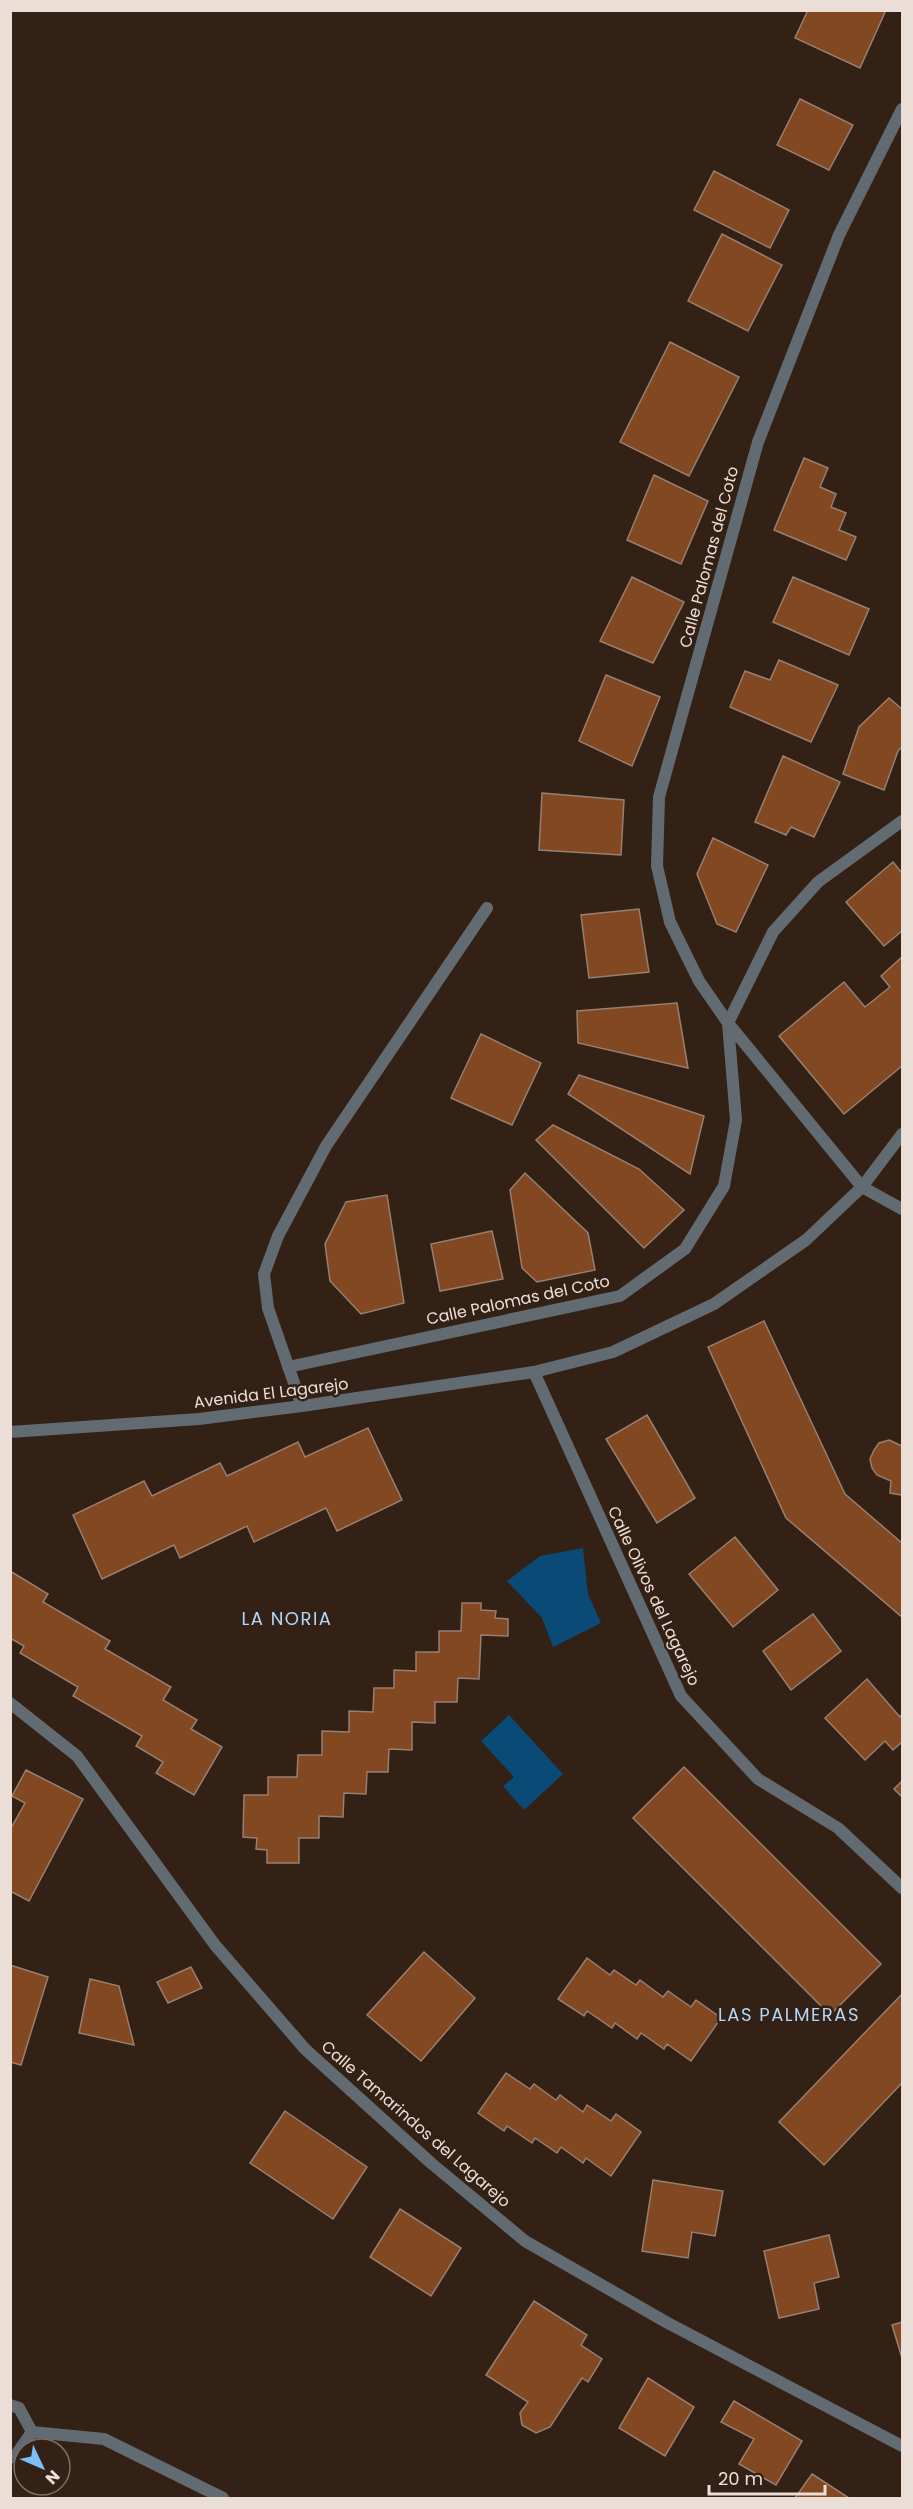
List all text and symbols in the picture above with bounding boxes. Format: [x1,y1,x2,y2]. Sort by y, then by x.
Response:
street label: Calle Palomas del Coto [674,464,744,650]
street label: Calle Palomas del Coto [424,1269,612,1331]
street label: Avenida El Lagarejo [192,1372,350,1414]
street label: Calle Olivos del Lagarejo [602,1502,706,1690]
district label: LA NORIA [241,1606,333,1631]
district label: LAS PALMERAS [718,2002,860,2027]
street label: Calle Tamarindos del Lagarejo [316,2035,516,2213]
north arrow [12,2437,72,2497]
scale bar [709,2458,824,2496]
text: N [40,2465,65,2489]
text: 20 m [718,2466,763,2491]

